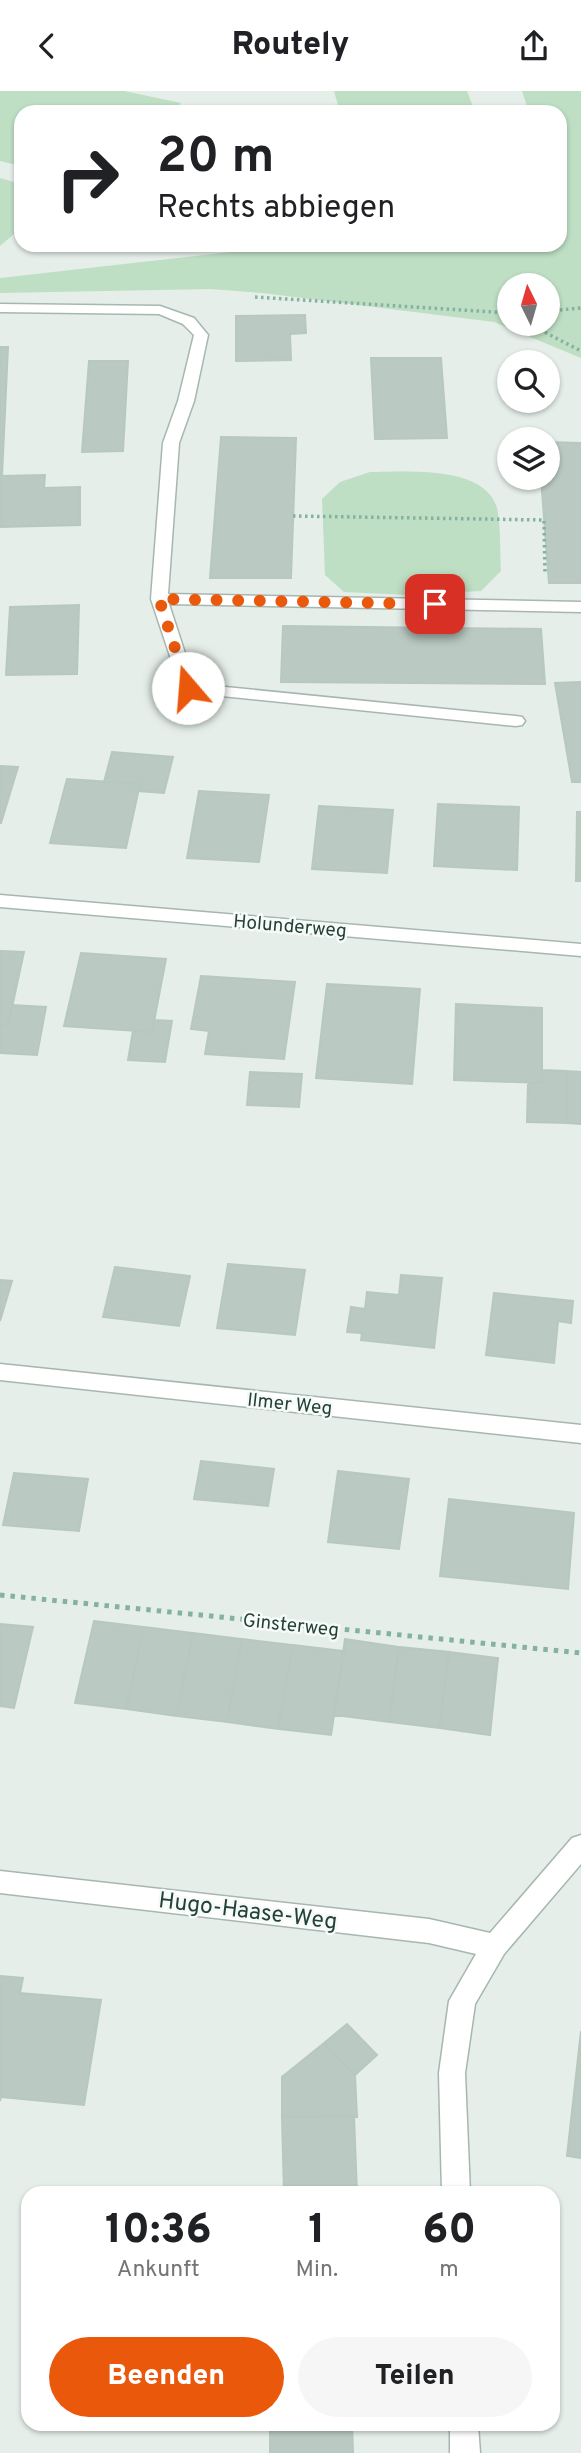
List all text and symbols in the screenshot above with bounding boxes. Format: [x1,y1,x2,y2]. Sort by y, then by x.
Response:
text: Routely [232,26,349,66]
icon: back [28,27,66,65]
icon: share [515,27,553,65]
text: 20 m [157,128,274,190]
icon: right [42,133,133,224]
text: Rechts abbiegen [157,189,395,229]
north arrow [497,273,560,336]
map controls [497,273,560,490]
button: search [497,350,560,413]
button: layers [497,427,560,490]
pin [405,574,465,634]
icon: arrive [416,585,454,623]
position arrow [151,651,225,725]
street label: Holunderweg [232,910,348,944]
street label: Ilmer Weg [246,1389,334,1421]
street label: Ginsterweg [241,1609,340,1643]
street label: Hugo-Haase-Weg [157,1887,339,1938]
text: 10:36 [105,2205,212,2258]
text: 1 [308,2205,325,2258]
text: 60 [422,2205,476,2258]
text: Ankunft [117,2256,200,2285]
text: Min. [296,2256,338,2285]
text: m [439,2256,459,2285]
button: Beenden [49,2337,284,2417]
button: Teilen [298,2337,532,2417]

